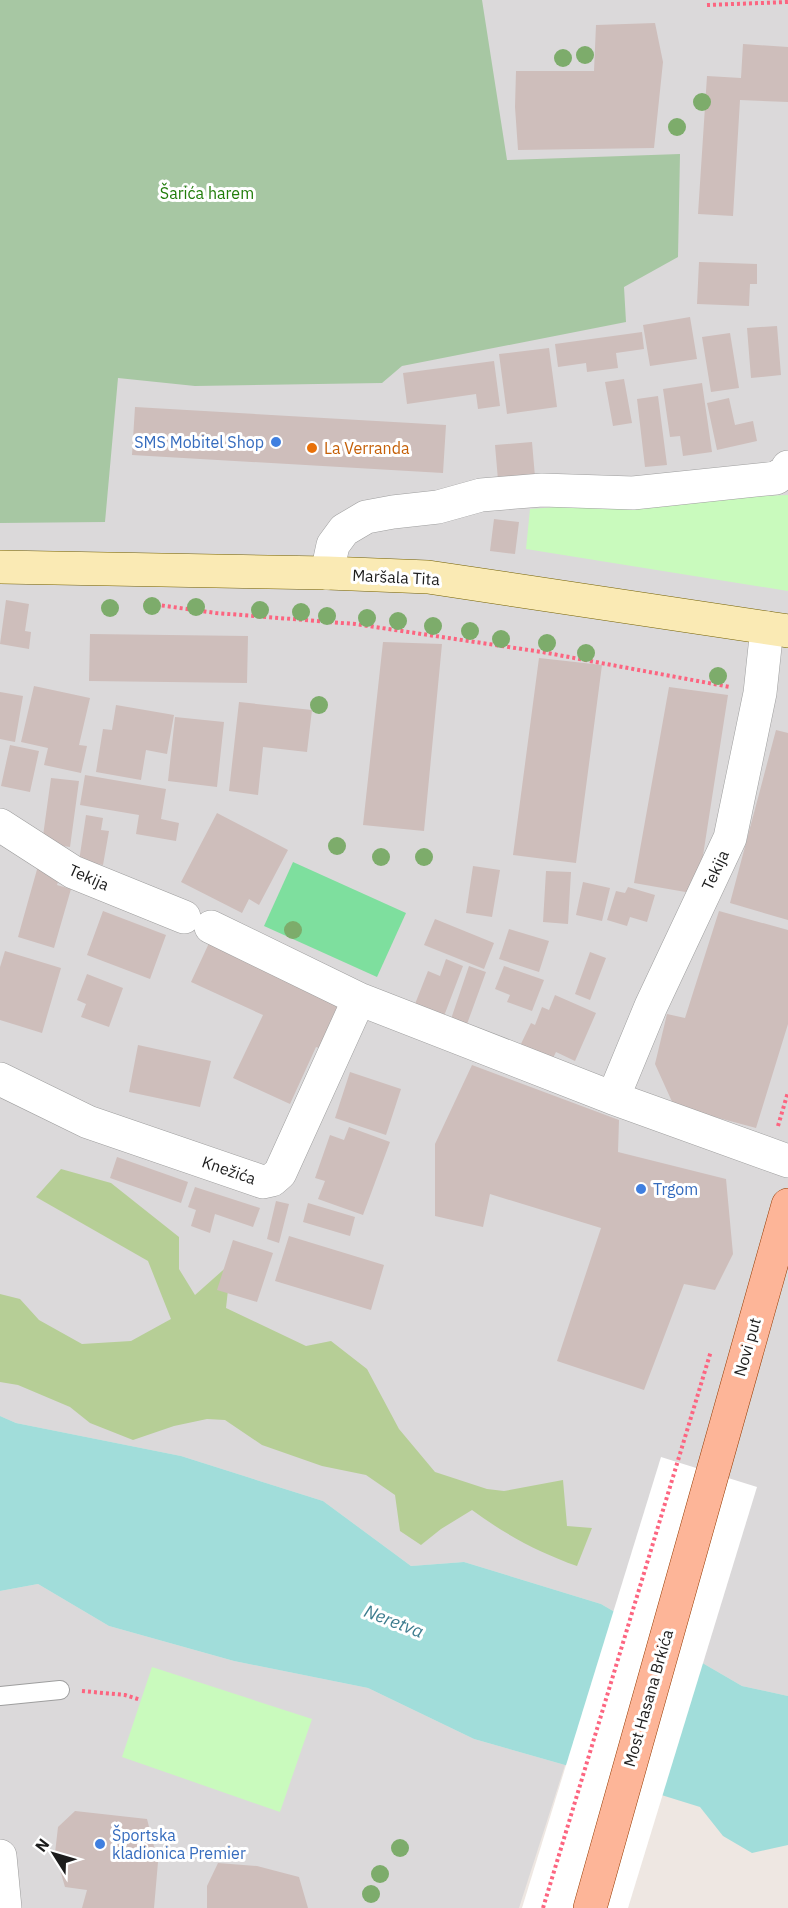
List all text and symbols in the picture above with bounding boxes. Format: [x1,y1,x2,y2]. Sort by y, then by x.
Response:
park label: Šarića harem [160,182,254,203]
place label: SMS Mobitel Shop [134,432,264,452]
marker: SMS Mobitel Shop [269,435,283,449]
place label: La Verranda [324,438,410,458]
marker: La Verranda [305,441,319,455]
street label: Maršala Tita [352,565,441,589]
street label: Tekija [697,846,733,893]
street label: Tekija [66,859,113,895]
street label: Knežića [199,1151,259,1189]
place label: Trgom [653,1179,698,1199]
marker: Trgom [634,1182,648,1196]
street label: Novi put [729,1316,765,1378]
water label: Neretva [361,1599,427,1643]
street label: Most Hasana Brkića [619,1627,677,1769]
north arrow [24,1824,84,1884]
place label: Športska kladionica Premier [112,1824,246,1863]
text: N [31,1834,53,1856]
marker: Športska kladionica Premier [93,1837,107,1851]

